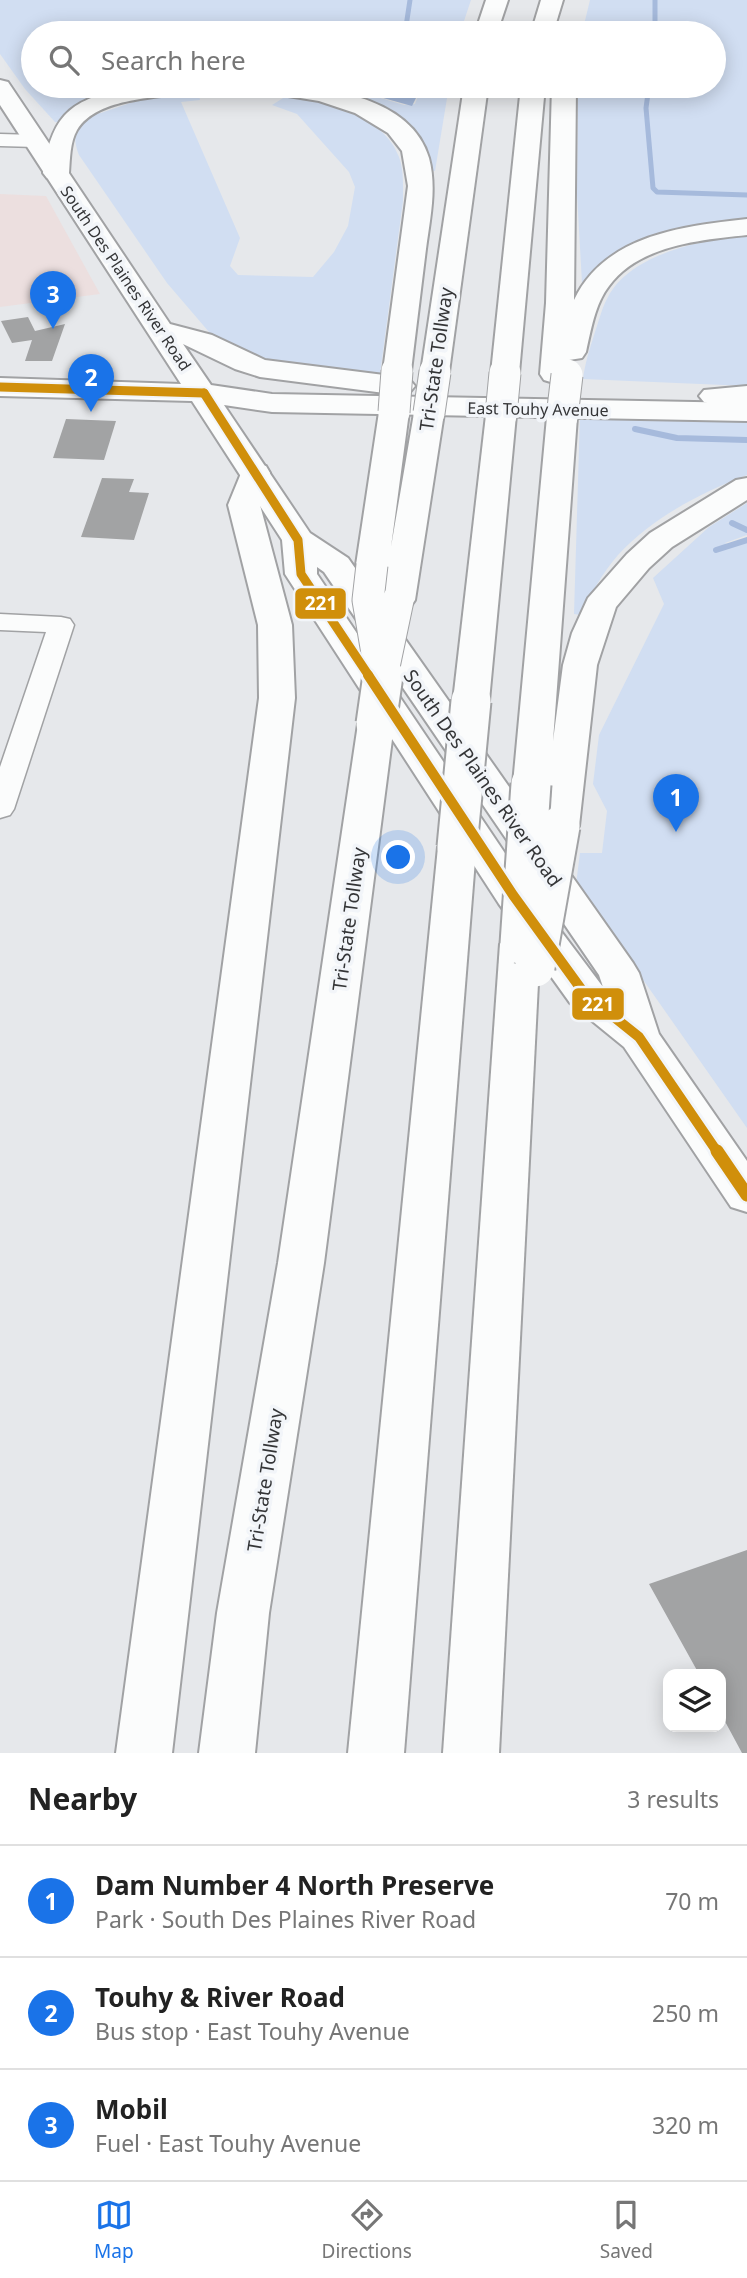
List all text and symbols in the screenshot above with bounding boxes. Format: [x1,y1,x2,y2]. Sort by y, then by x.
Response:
search box [21,21,726,98]
icon: search [45,41,83,79]
text: Search here [101,42,246,78]
street label: South Des Plaines River Road [56,181,196,375]
pin: 3 [30,271,76,329]
street label: Tri-State Tollway [413,285,459,432]
pin: 2 [68,354,114,412]
street label: East Touhy Avenue [467,397,609,421]
line badge: 221 [294,587,347,620]
text: 221 [305,590,337,616]
street label: South Des Plaines River Road [398,664,568,892]
pin: 1 [653,774,699,832]
your location [381,840,415,874]
street label: Tri-State Tollway [326,845,372,992]
line badge: 221 [571,987,625,1021]
text: 221 [582,991,614,1017]
street label: Tri-State Tollway [241,1406,289,1554]
map controls [663,1669,726,1732]
button: layers [663,1669,726,1732]
text: Nearby [28,1778,137,1819]
text: 3 results [627,1783,719,1815]
text: Dam Number 4 North Preserve [95,1867,494,1903]
text: 1 [44,1885,58,1917]
text: 70 m [665,1885,719,1917]
text: Park · South Des Plaines River Road [95,1903,476,1935]
text: Touhy & River Road [95,1979,345,2015]
text: 2 [44,1997,58,2029]
text: 250 m [652,1997,719,2029]
text: Bus stop · East Touhy Avenue [95,2015,410,2047]
text: Mobil [95,2091,168,2127]
text: 3 [44,2109,58,2141]
text: 320 m [652,2109,719,2141]
text: Fuel · East Touhy Avenue [95,2127,361,2159]
tab: Map [94,2196,134,2264]
tab: Directions [322,2196,412,2264]
tab: Saved [600,2196,653,2264]

